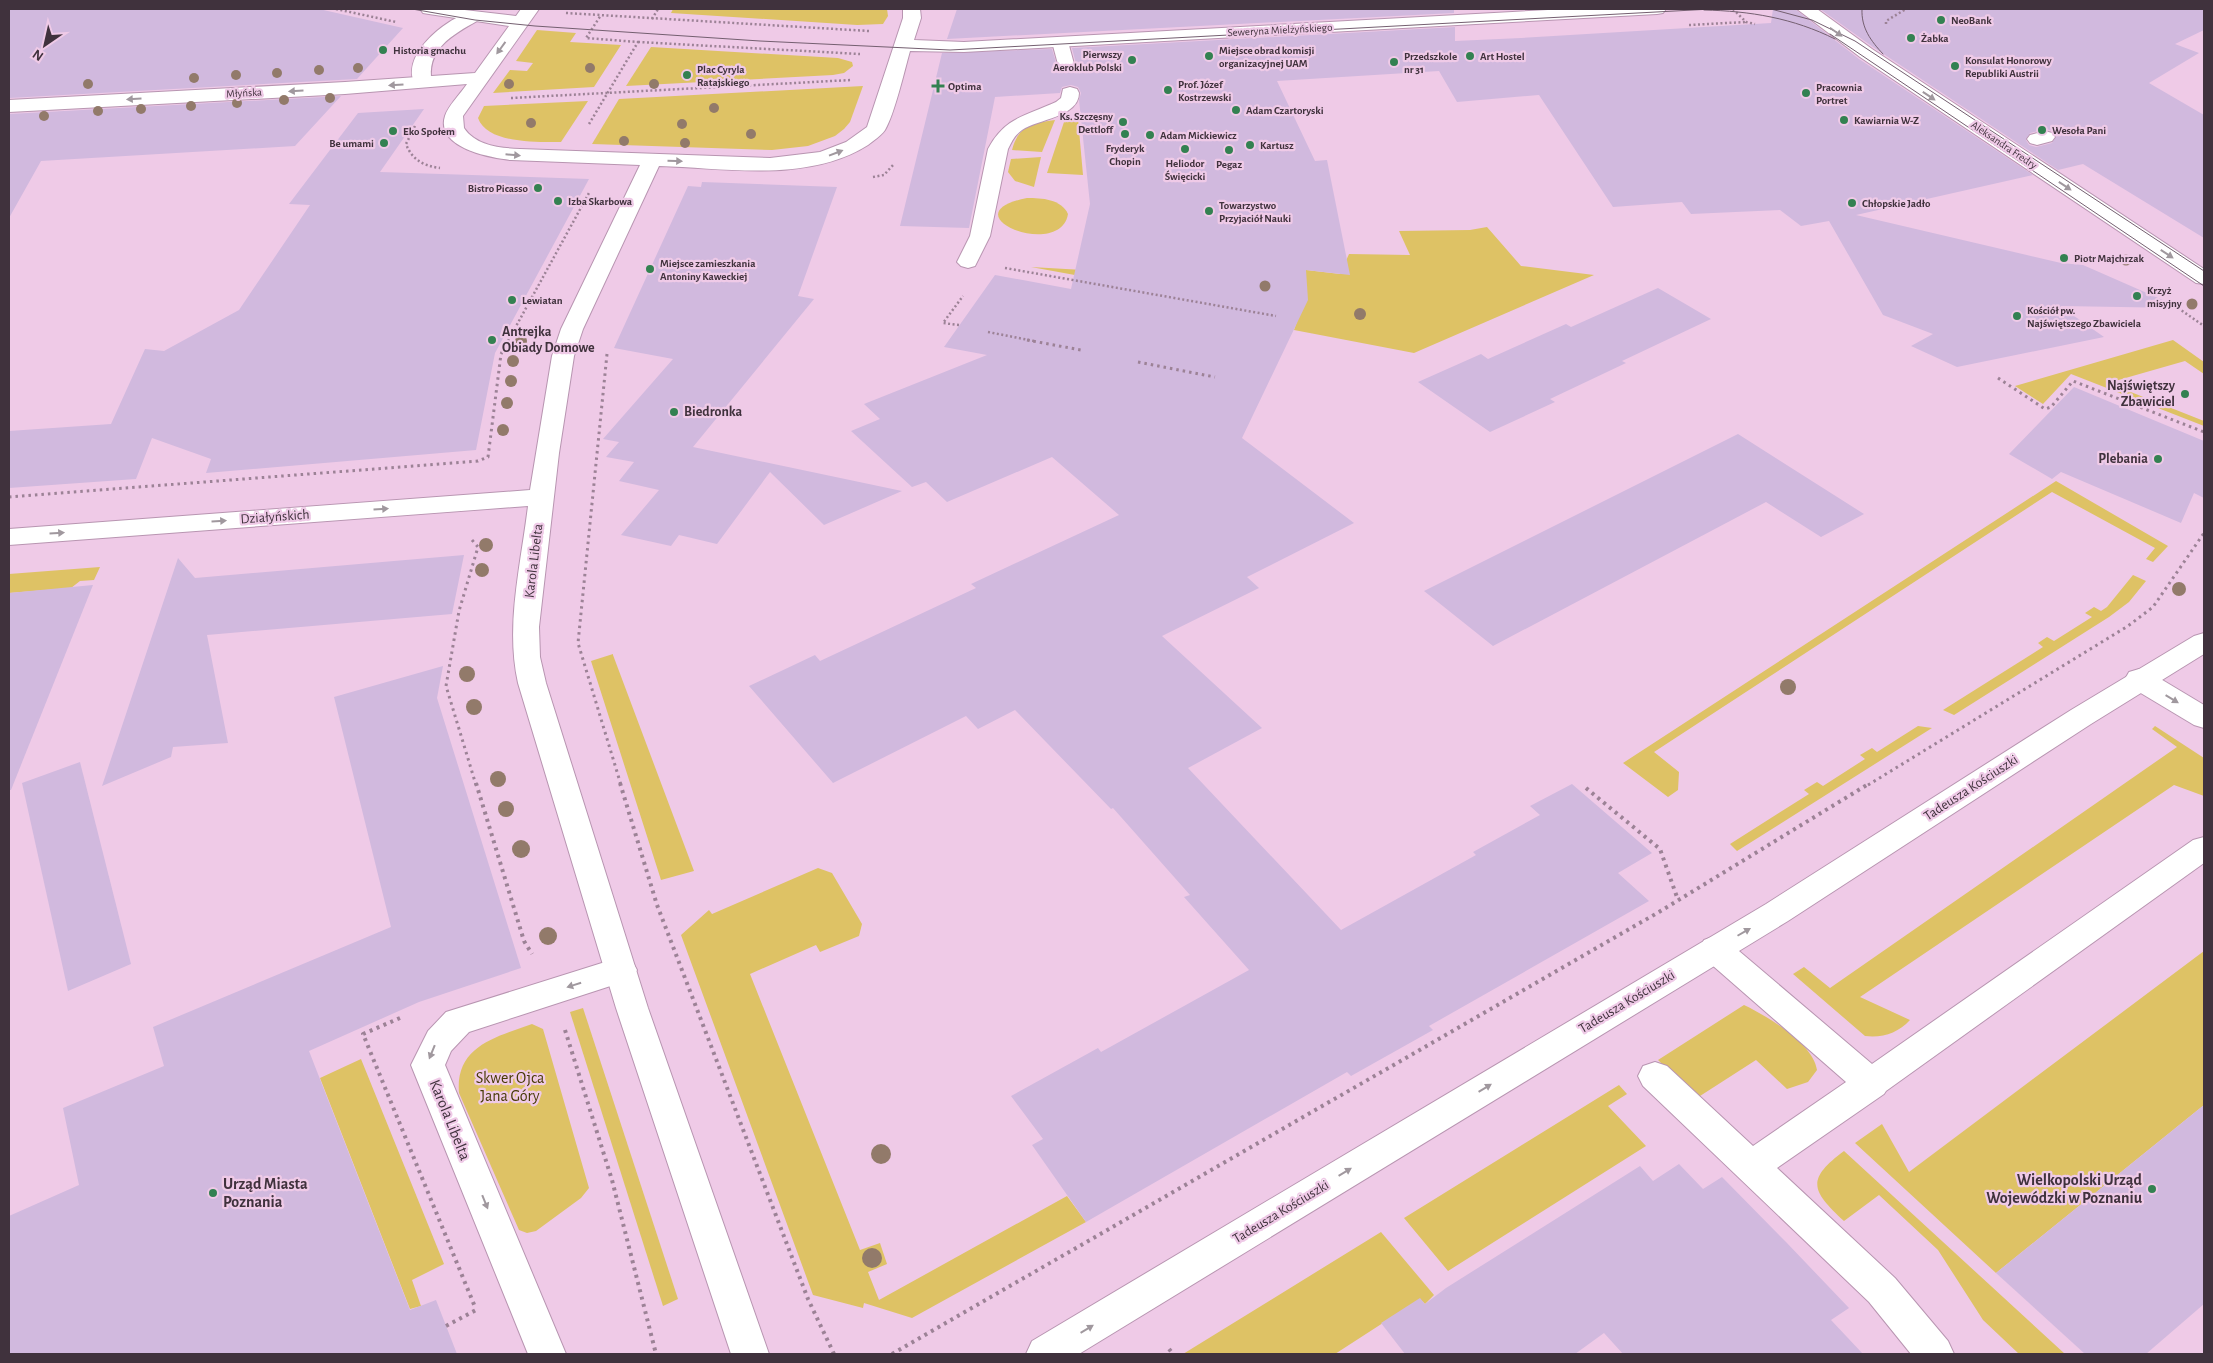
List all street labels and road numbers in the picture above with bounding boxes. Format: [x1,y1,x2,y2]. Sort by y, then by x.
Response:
street label: Seweryna Mielżyńskiego [1227,22,1333,38]
street label: Młyńska [226,87,262,99]
street label: Aleksandra Fredry [1969,119,2039,171]
street label: Działyńskich [240,508,310,526]
street label: Karola Libelta [522,523,546,599]
street label: Tadeusza Kościuszki [1921,752,2021,824]
street label: Tadeusza Kościuszki [1577,968,1677,1036]
street label: Karola Libelta [427,1077,473,1163]
street label: Tadeusza Kościuszki [1231,1178,1331,1246]

